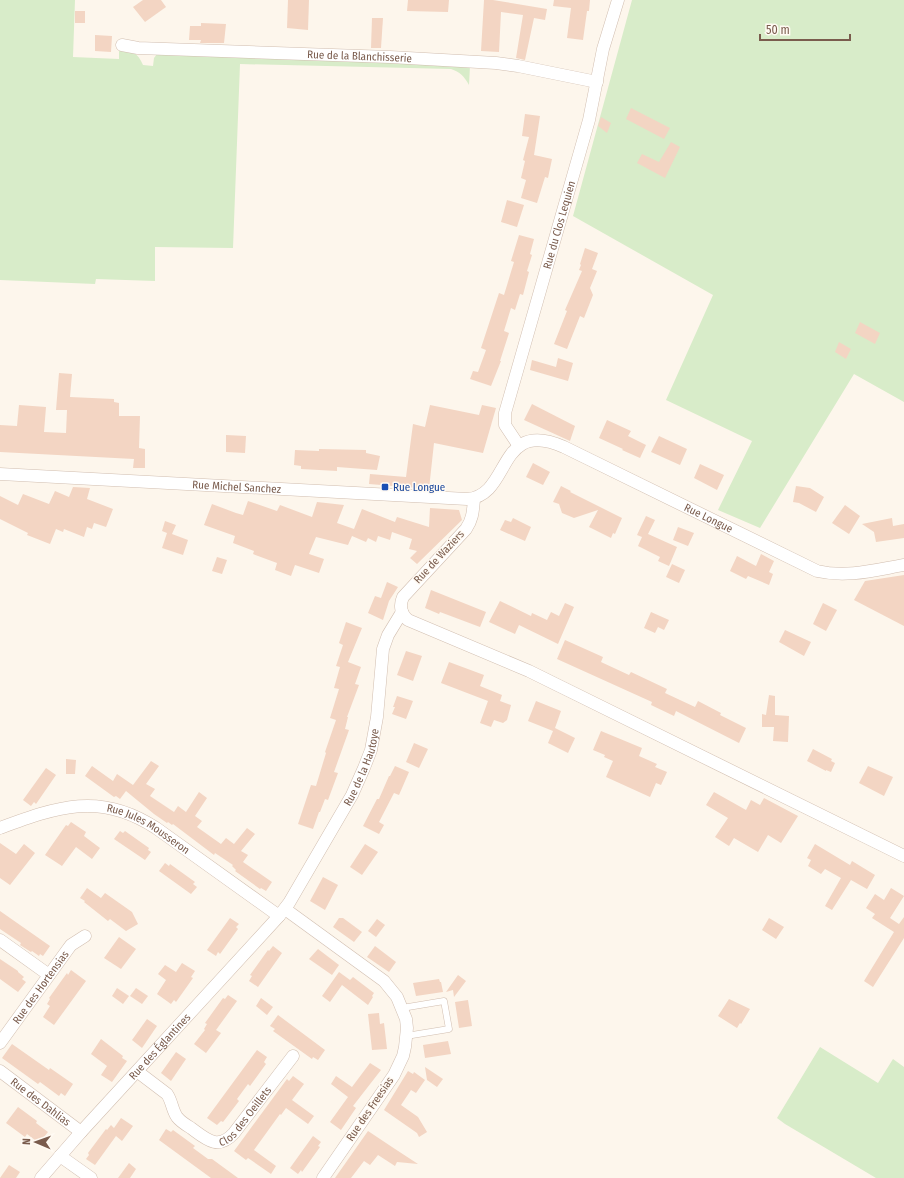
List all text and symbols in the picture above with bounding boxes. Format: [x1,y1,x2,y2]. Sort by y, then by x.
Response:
scale bar [760,16,850,42]
text: 50 m [766,23,790,37]
street label: Rue de la Blanchisserie [307,48,412,65]
street label: Rue du Clos Lequien [540,179,578,270]
street label: Rue Michel Sanchez [192,478,282,496]
place label: Rue Longue [393,481,445,494]
marker: Rue Longue [380,482,390,492]
street label: Rue Longue [682,501,735,535]
street label: Rue de Waziers [411,528,467,586]
street label: Rue de la Hautoye [341,728,381,808]
street label: Rue Jules Mousseron [106,801,192,857]
street label: Rue des Hortensias [10,948,71,1026]
street label: Rue des Églantines [126,1011,193,1082]
street label: Rue des Freesias [344,1074,396,1144]
street label: Rue des Dahlias [8,1075,74,1129]
street label: Clos des Oeillets [217,1084,274,1149]
north arrow [16,1122,56,1162]
text: N [20,1138,33,1145]

